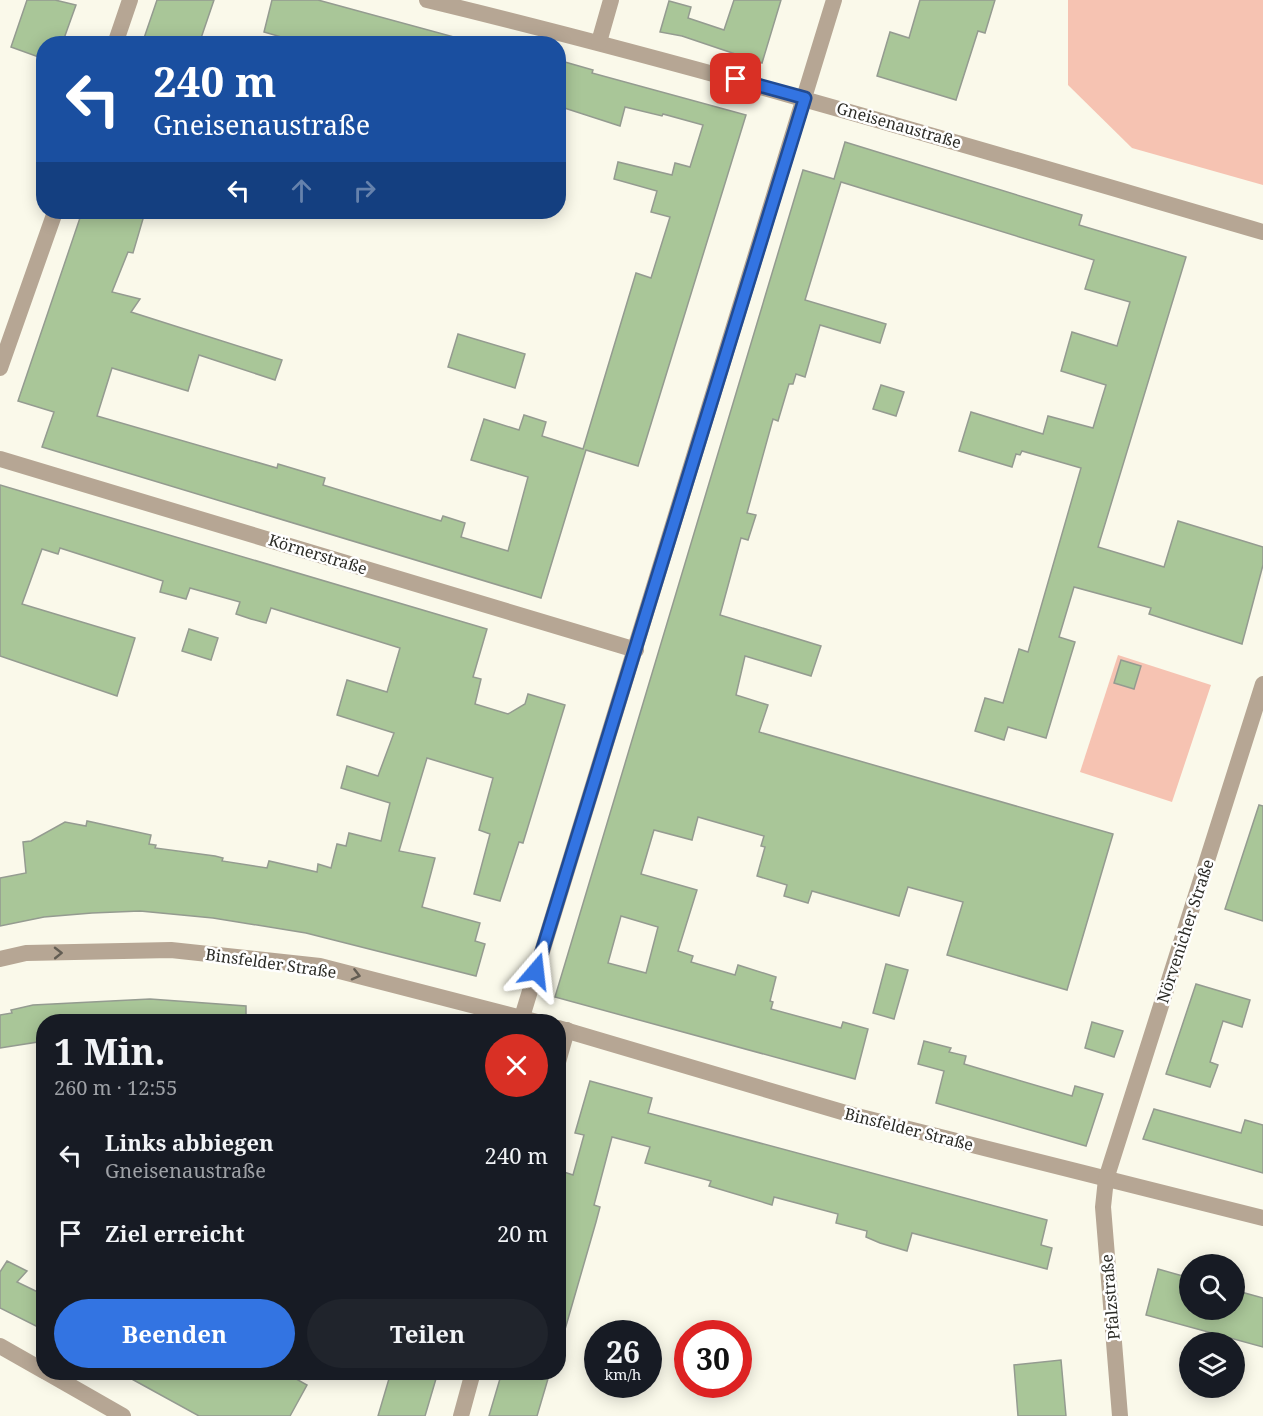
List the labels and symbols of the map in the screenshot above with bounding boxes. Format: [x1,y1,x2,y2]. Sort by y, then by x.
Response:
pin [710,53,761,104]
street label: Gneisenaustraße [834,97,964,153]
street label: Körnerstraße [266,529,370,579]
street label: Nörvenicher Straße [1151,856,1219,1006]
position arrow [504,939,568,1003]
street label: Binsfelder Straße [204,943,338,983]
one-way arrow [53,946,62,959]
one-way arrow [351,968,361,981]
street label: Binsfelder Straße [842,1102,976,1156]
street label: Pfalzstraße [1095,1253,1125,1341]
speed limit sign: 30 [674,1320,752,1398]

